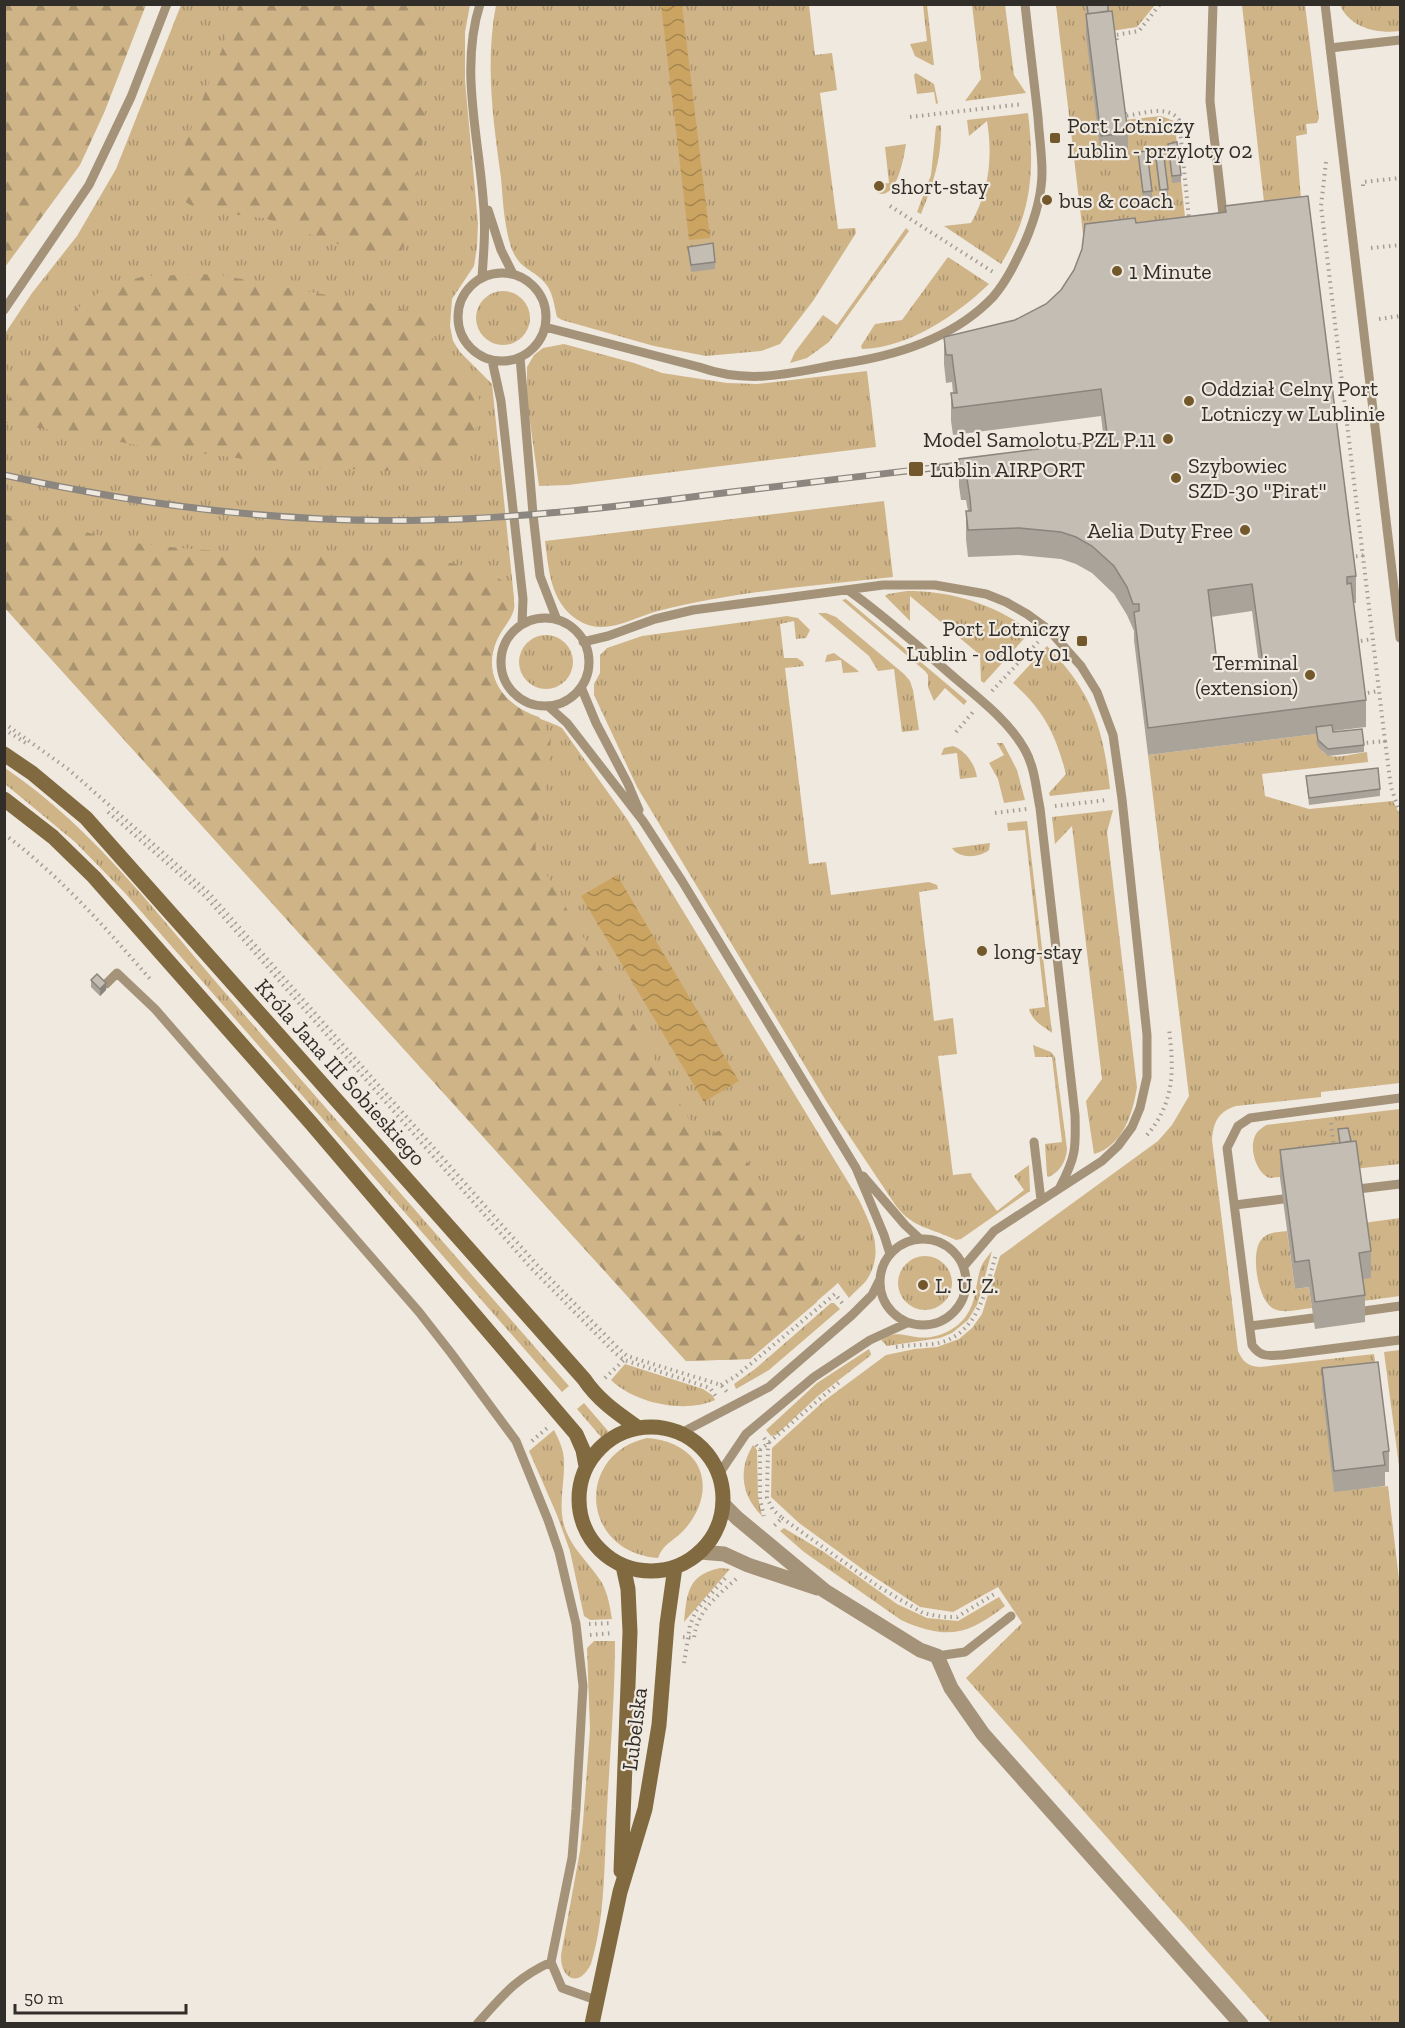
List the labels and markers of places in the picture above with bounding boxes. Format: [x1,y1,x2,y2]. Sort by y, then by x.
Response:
place label: Port Lotniczy Lublin - przyloty 02 [1067,112,1253,164]
marker: Port Lotniczy Lublin - przyloty 02 [1048,131,1062,145]
place label: short-stay [891,173,989,200]
marker: short-stay [872,179,886,193]
place label: bus & coach [1058,187,1174,214]
marker: bus & coach [1040,193,1054,207]
place label: 1 Minute [1129,258,1211,285]
marker: 1 Minute [1110,264,1124,278]
place label: Oddział Celny Port Lotniczy w Lublinie [1201,375,1385,427]
marker: Oddział Celny Port Lotniczy w Lublinie [1182,394,1196,408]
place label: Model Samolotu PZL P.11 [923,426,1157,453]
marker: Model Samolotu PZL P.11 [1161,432,1175,446]
place label: Szybowiec SZD-30 "Pirat" [1188,452,1327,504]
place label: Lublin AIRPORT [930,456,1086,483]
marker: Lublin AIRPORT [907,460,925,478]
marker: Szybowiec SZD-30 "Pirat" [1169,471,1183,485]
place label: Aelia Duty Free [1087,517,1233,544]
marker: Aelia Duty Free [1238,523,1252,537]
place label: Port Lotniczy Lublin - odloty 01 [906,615,1071,667]
marker: Port Lotniczy Lublin - odloty 01 [1075,634,1089,648]
place label: Terminal (extension) [1195,649,1298,701]
marker: Terminal (extension) [1303,668,1317,682]
place label: long-stay [994,938,1083,965]
marker: long-stay [975,944,989,958]
place label: L. U. Z. [935,1272,999,1299]
marker: L. U. Z. [916,1278,930,1292]

